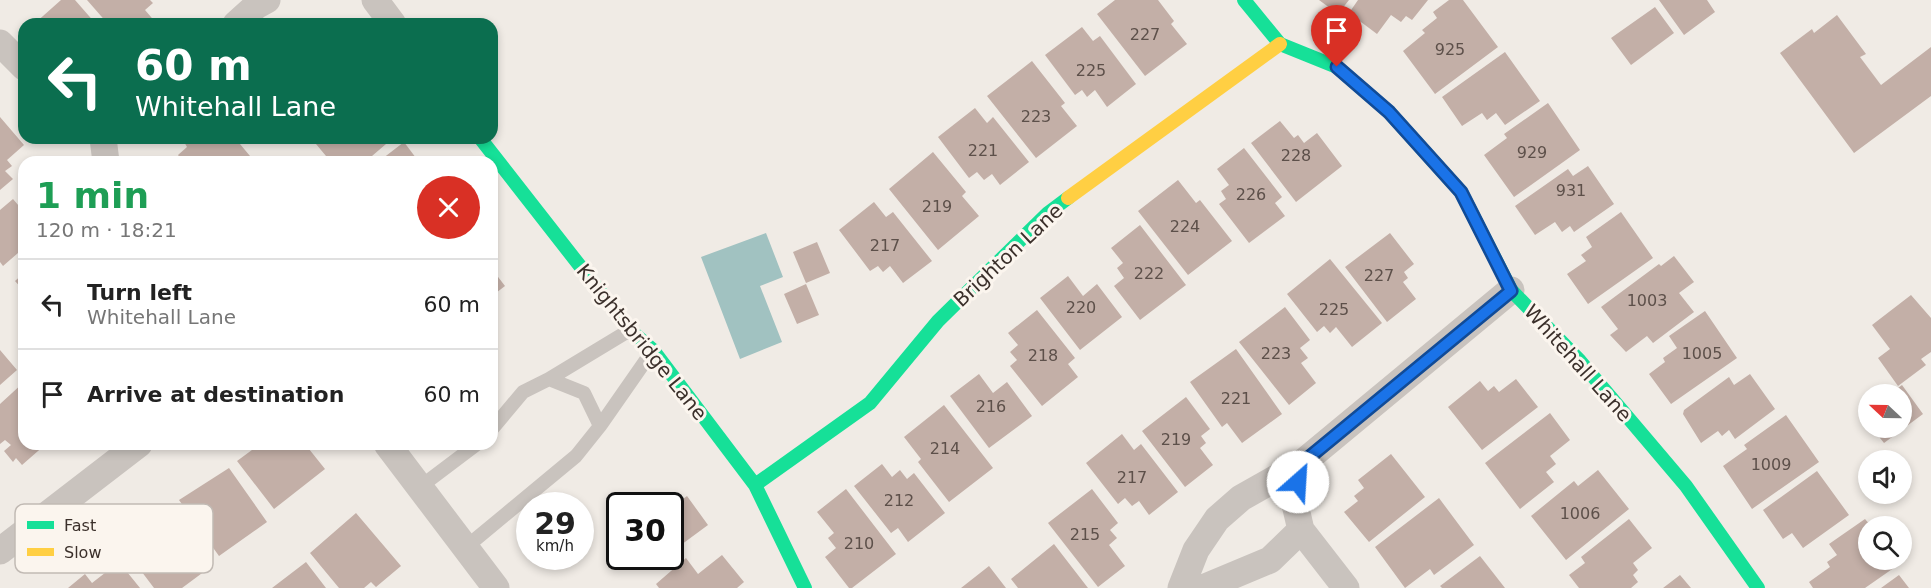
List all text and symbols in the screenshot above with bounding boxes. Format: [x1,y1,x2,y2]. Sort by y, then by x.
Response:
pin [1311,5,1362,67]
icon: arrive [1320,14,1353,47]
house number: 227 [1130,25,1160,44]
house number: 925 [1435,40,1465,59]
text: 60 m [135,41,252,90]
icon: left [36,42,114,120]
house number: 225 [1076,61,1106,80]
text: Whitehall Lane [135,91,336,122]
house number: 223 [1021,107,1051,126]
house number: 221 [968,141,998,160]
house number: 929 [1517,143,1547,162]
house number: 228 [1281,146,1311,165]
text: 1 min [36,175,149,216]
button: close [417,176,480,239]
house number: 931 [1556,181,1586,200]
house number: 226 [1236,185,1266,204]
house number: 219 [922,197,952,216]
street label: Brighton Lane [948,198,1068,312]
house number: 224 [1170,217,1200,236]
text: 120 m · 18:21 [36,218,177,242]
house number: 217 [870,236,900,255]
street label: Knightsbridge Lane [572,259,712,425]
house number: 222 [1134,264,1164,283]
house number: 227 [1364,266,1394,285]
text: Turn left [87,280,192,305]
icon: left [36,288,69,321]
house number: 1003 [1627,291,1667,310]
text: 60 m [424,292,480,317]
house number: 220 [1066,298,1096,317]
house number: 225 [1319,300,1349,319]
street label: Whitehall Lane [1519,300,1637,426]
text: Whitehall Lane [87,305,236,329]
house number: 223 [1261,344,1291,363]
house number: 1005 [1682,344,1722,363]
house number: 218 [1028,346,1058,365]
icon: arrive [36,378,69,411]
text: Arrive at destination [87,382,344,407]
text: 60 m [424,382,480,407]
north arrow [1858,384,1912,438]
map controls [1858,384,1912,570]
house number: 221 [1221,389,1251,408]
house number: 216 [976,397,1006,416]
house number: 219 [1161,430,1191,449]
house number: 214 [930,439,960,458]
position arrow [1266,450,1330,514]
button: sound [1858,450,1912,504]
house number: 1009 [1751,455,1791,474]
house number: 217 [1117,468,1147,487]
house number: 212 [884,491,914,510]
speed limit sign: 30 [606,492,684,570]
legend [15,504,213,573]
house number: 1006 [1560,504,1600,523]
text: 29 [534,506,576,541]
text: Fast [64,516,96,535]
button: search [1858,516,1912,570]
house number: 215 [1070,525,1100,544]
house number: 210 [844,534,874,553]
text: km/h [536,537,574,555]
text: Slow [64,543,101,562]

